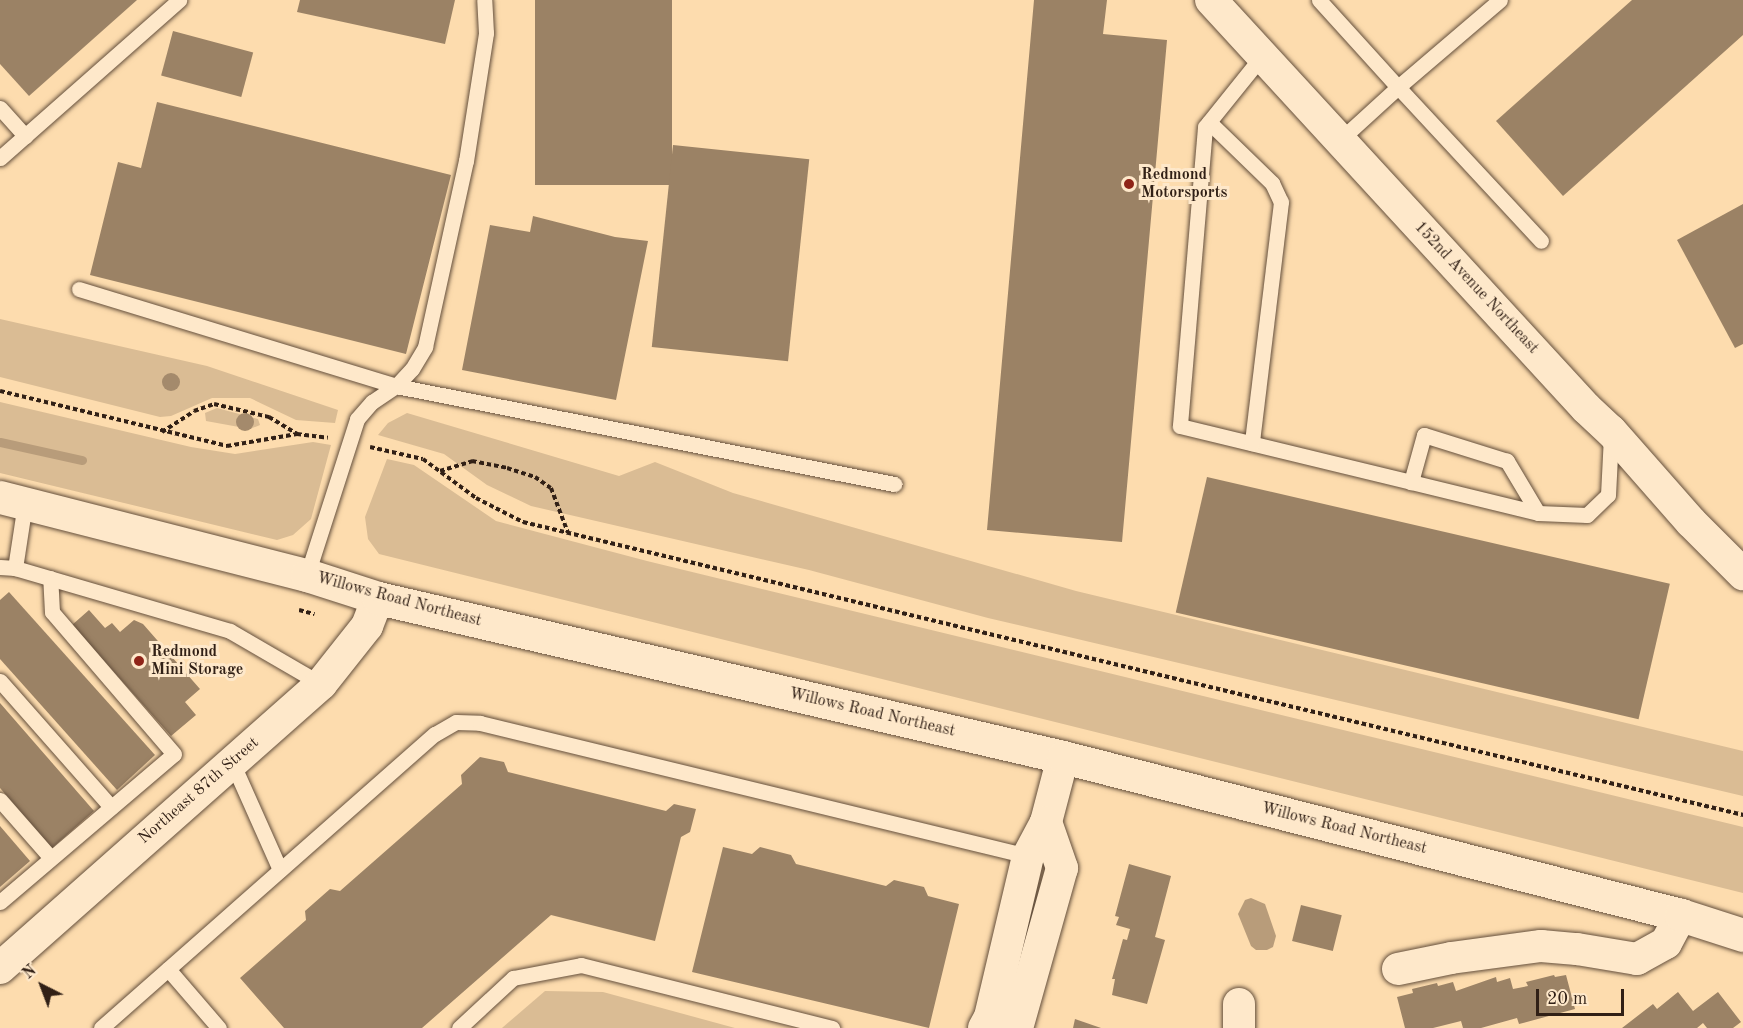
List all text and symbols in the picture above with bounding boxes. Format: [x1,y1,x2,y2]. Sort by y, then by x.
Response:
place label: Redmond Motorsports [1141,165,1227,203]
marker: Redmond Motorsports [1122,177,1136,191]
street label: 152nd Avenue Northeast [1410,218,1542,358]
street label: Willows Road Northeast [314,569,484,631]
place label: Redmond Mini Storage [151,642,243,680]
marker: Redmond Mini Storage [132,654,146,668]
street label: Willows Road Northeast [787,685,957,741]
street label: Northeast 87th Street [135,734,263,848]
street label: Willows Road Northeast [1259,799,1429,859]
north arrow [12,956,72,1016]
text: N [20,963,40,983]
scale bar [1539,977,1628,1015]
text: 20 m [1547,990,1587,1008]

